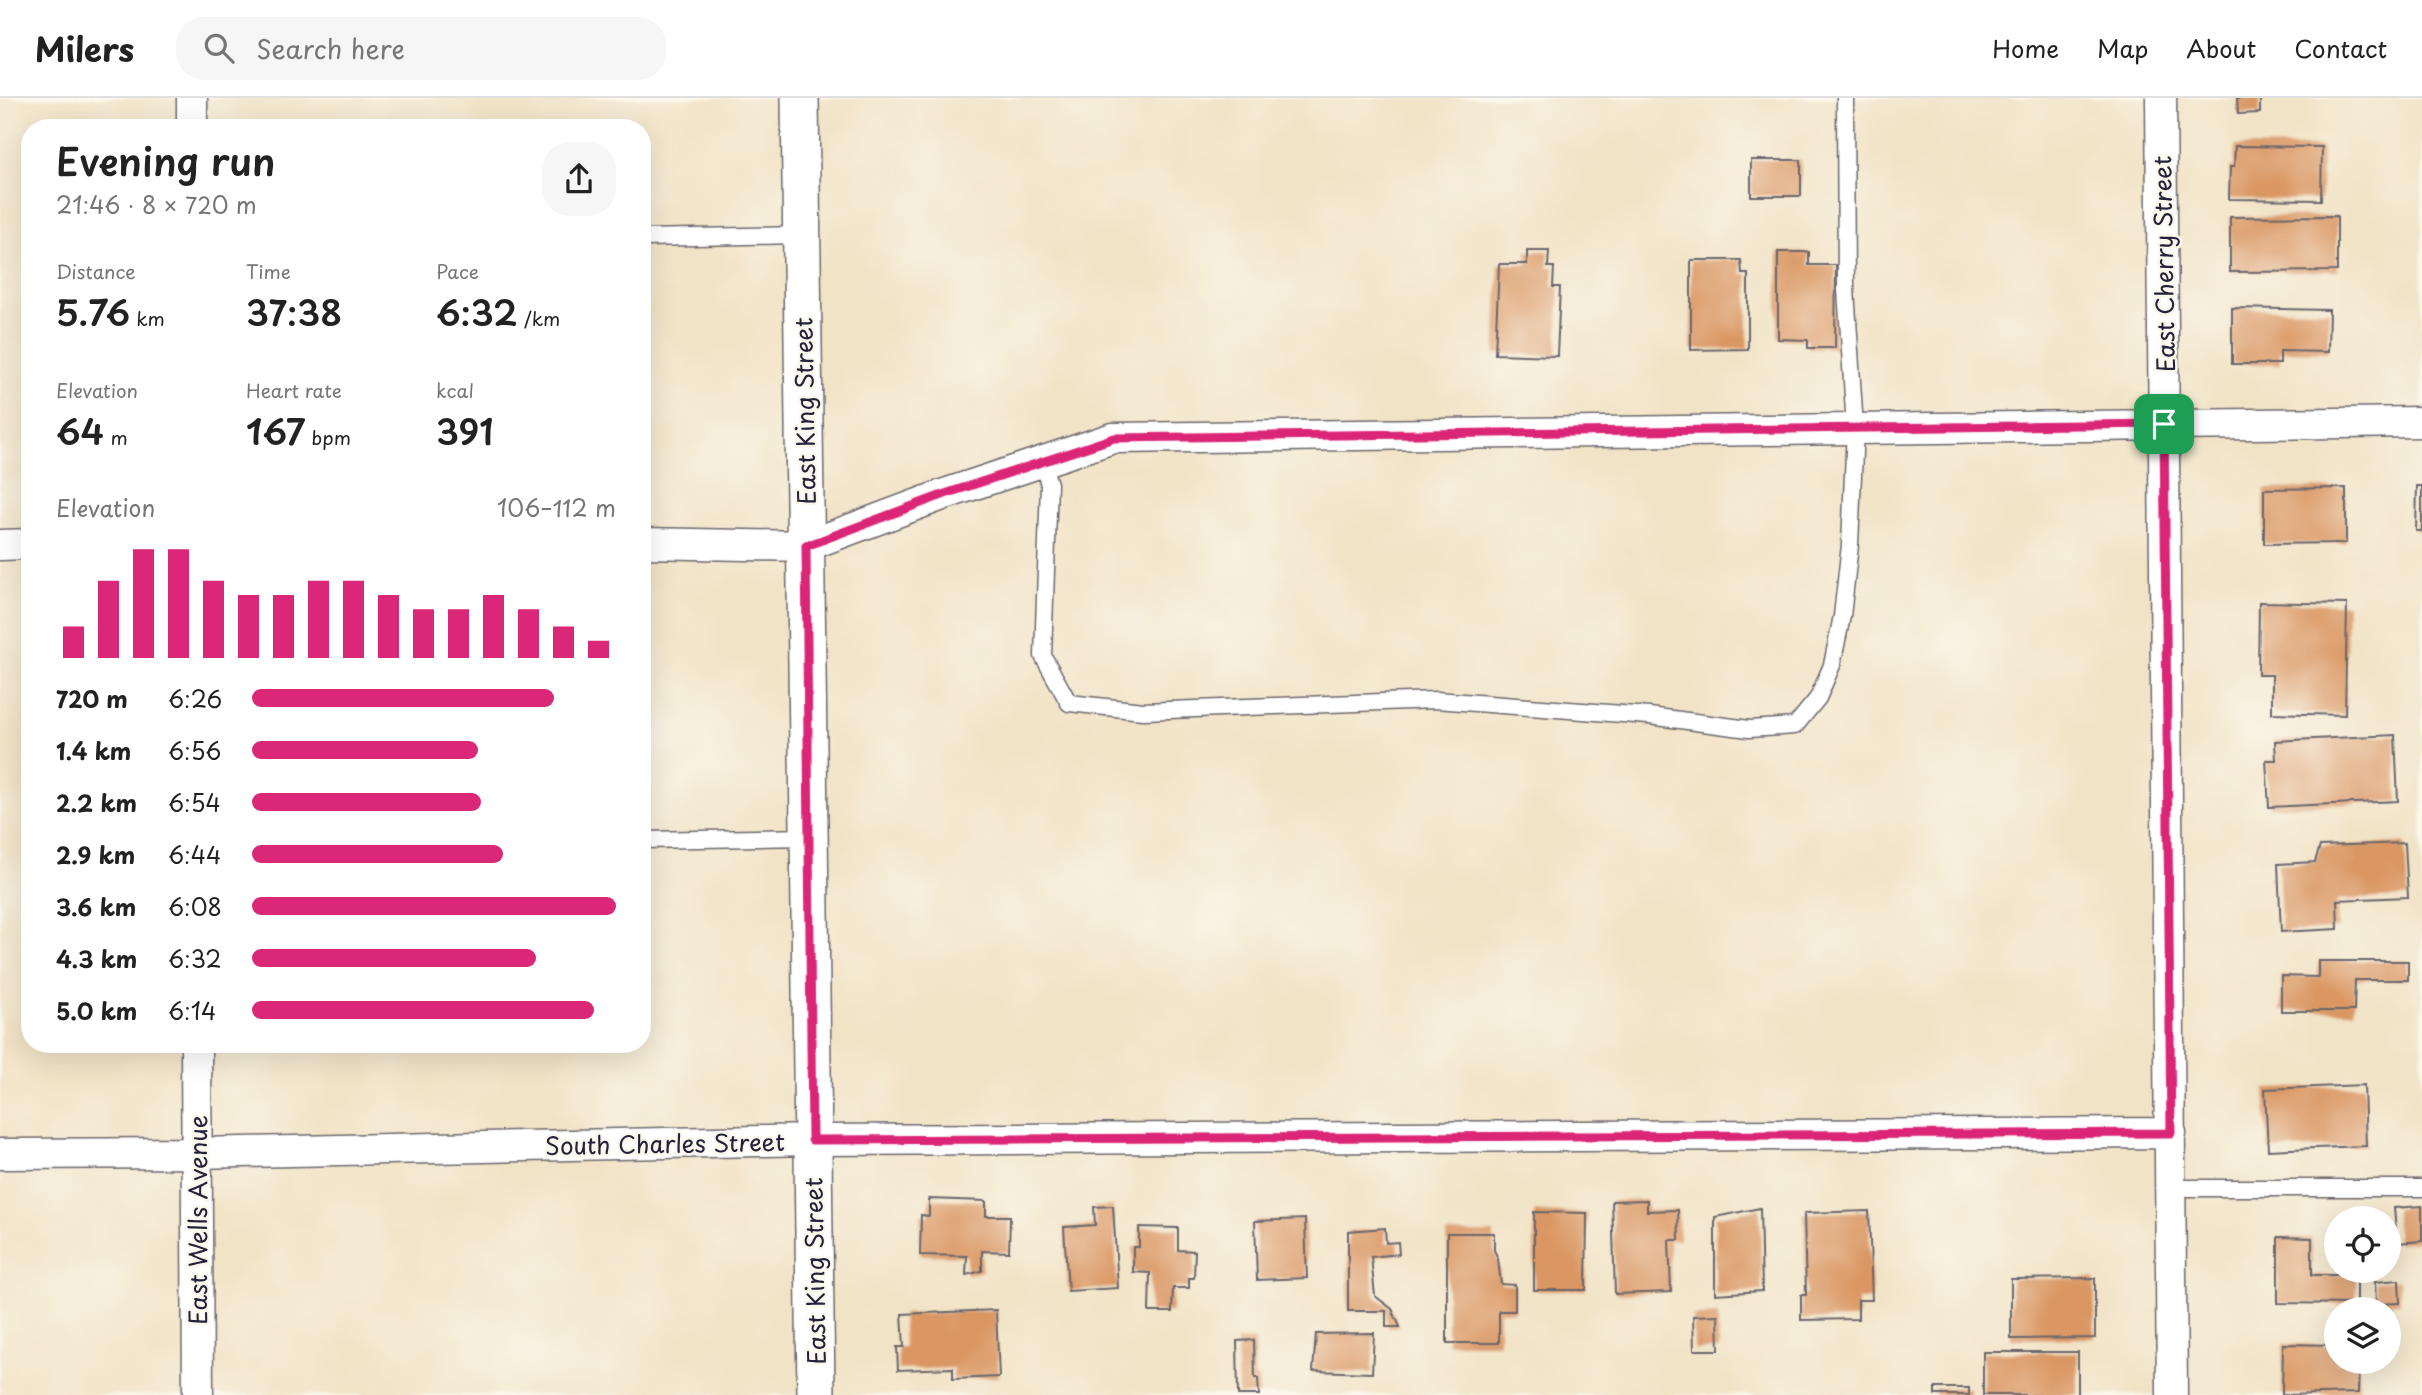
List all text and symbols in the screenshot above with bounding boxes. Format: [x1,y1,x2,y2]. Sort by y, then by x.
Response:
search box [176,17,666,80]
text: Milers [35,23,134,73]
icon: search [200,29,238,67]
text: Search here [256,29,405,68]
text: Home [1992,30,2059,66]
text: Map [2097,30,2148,66]
text: About [2186,30,2256,66]
text: Contact [2294,30,2387,66]
text: Evening run [56,132,275,189]
button: share [542,142,616,216]
street label: East Cherry Street [2143,155,2183,373]
text: 21:46 · 8 × 720 m [56,187,257,222]
text: Distance [56,257,136,285]
text: Time [246,257,291,285]
text: Pace [436,257,479,285]
text: 5.76 [56,285,130,338]
text: 37:38 [246,285,342,338]
text: 6:32 [436,285,518,338]
text: km [130,304,165,332]
text: /km [518,304,560,332]
street label: East King Street [784,317,824,505]
text: Elevation [56,376,138,404]
text: Heart rate [246,376,342,404]
text: kcal [436,376,474,404]
pin [2134,394,2194,454]
text: 64 [56,404,104,457]
text: 167 [246,404,305,457]
text: 391 [436,404,493,457]
icon: arrive [2145,405,2183,443]
text: m [104,423,128,451]
text: bpm [305,423,351,451]
text: Elevation [56,490,155,525]
text: 106–112 m [497,490,616,525]
text: 720 m [56,681,128,716]
text: 6:26 [168,681,222,716]
text: 1.4 km [56,733,131,768]
text: 6:56 [168,733,221,768]
text: 2.2 km [56,785,137,820]
text: 6:54 [168,785,221,820]
text: 2.9 km [56,837,135,872]
text: 6:44 [168,837,221,872]
text: 3.6 km [56,889,136,924]
text: 6:08 [168,889,222,924]
text: 4.3 km [56,941,137,976]
text: 6:32 [168,941,222,976]
text: 5.0 km [56,993,137,1028]
text: 6:14 [168,993,216,1028]
street label: East Wells Avenue [179,1115,215,1325]
street label: South Charles Street [545,1123,785,1163]
street label: East King Street [794,1177,834,1365]
map controls [2324,1206,2401,1374]
button: locate [2324,1206,2401,1283]
button: layers [2324,1297,2401,1374]

